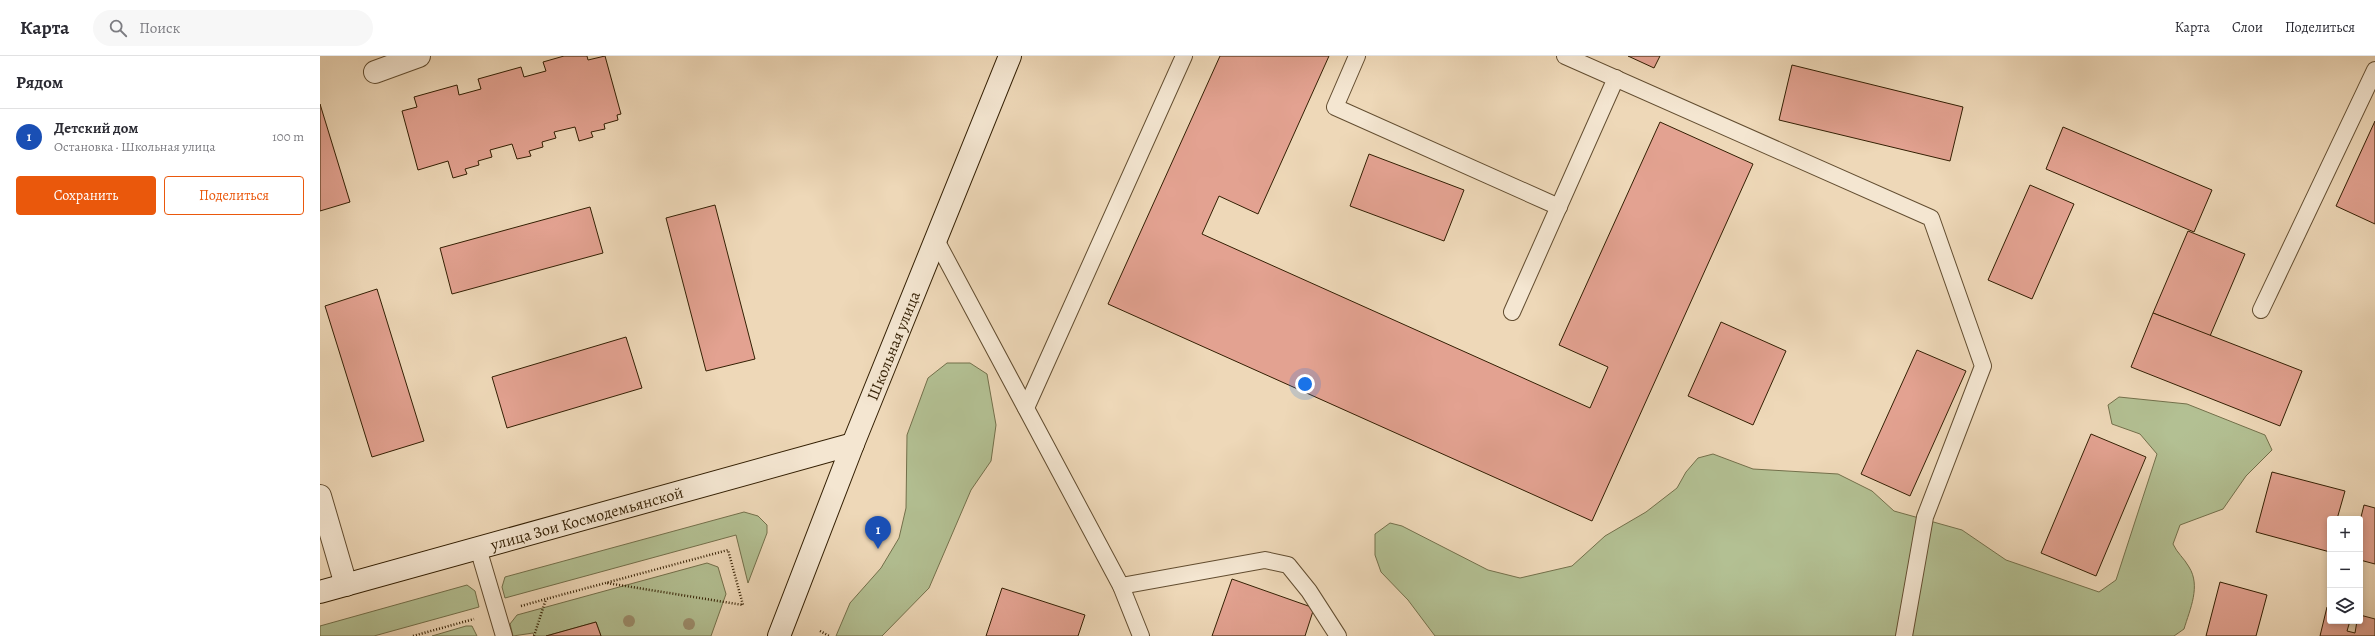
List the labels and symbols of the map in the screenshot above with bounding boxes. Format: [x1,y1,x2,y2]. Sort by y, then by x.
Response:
street label: Школьная улица [862,287,926,404]
your location [1295,374,1315,394]
street label: улица Зои Космодемьянской [487,482,686,556]
pin: 1 [865,516,891,549]

